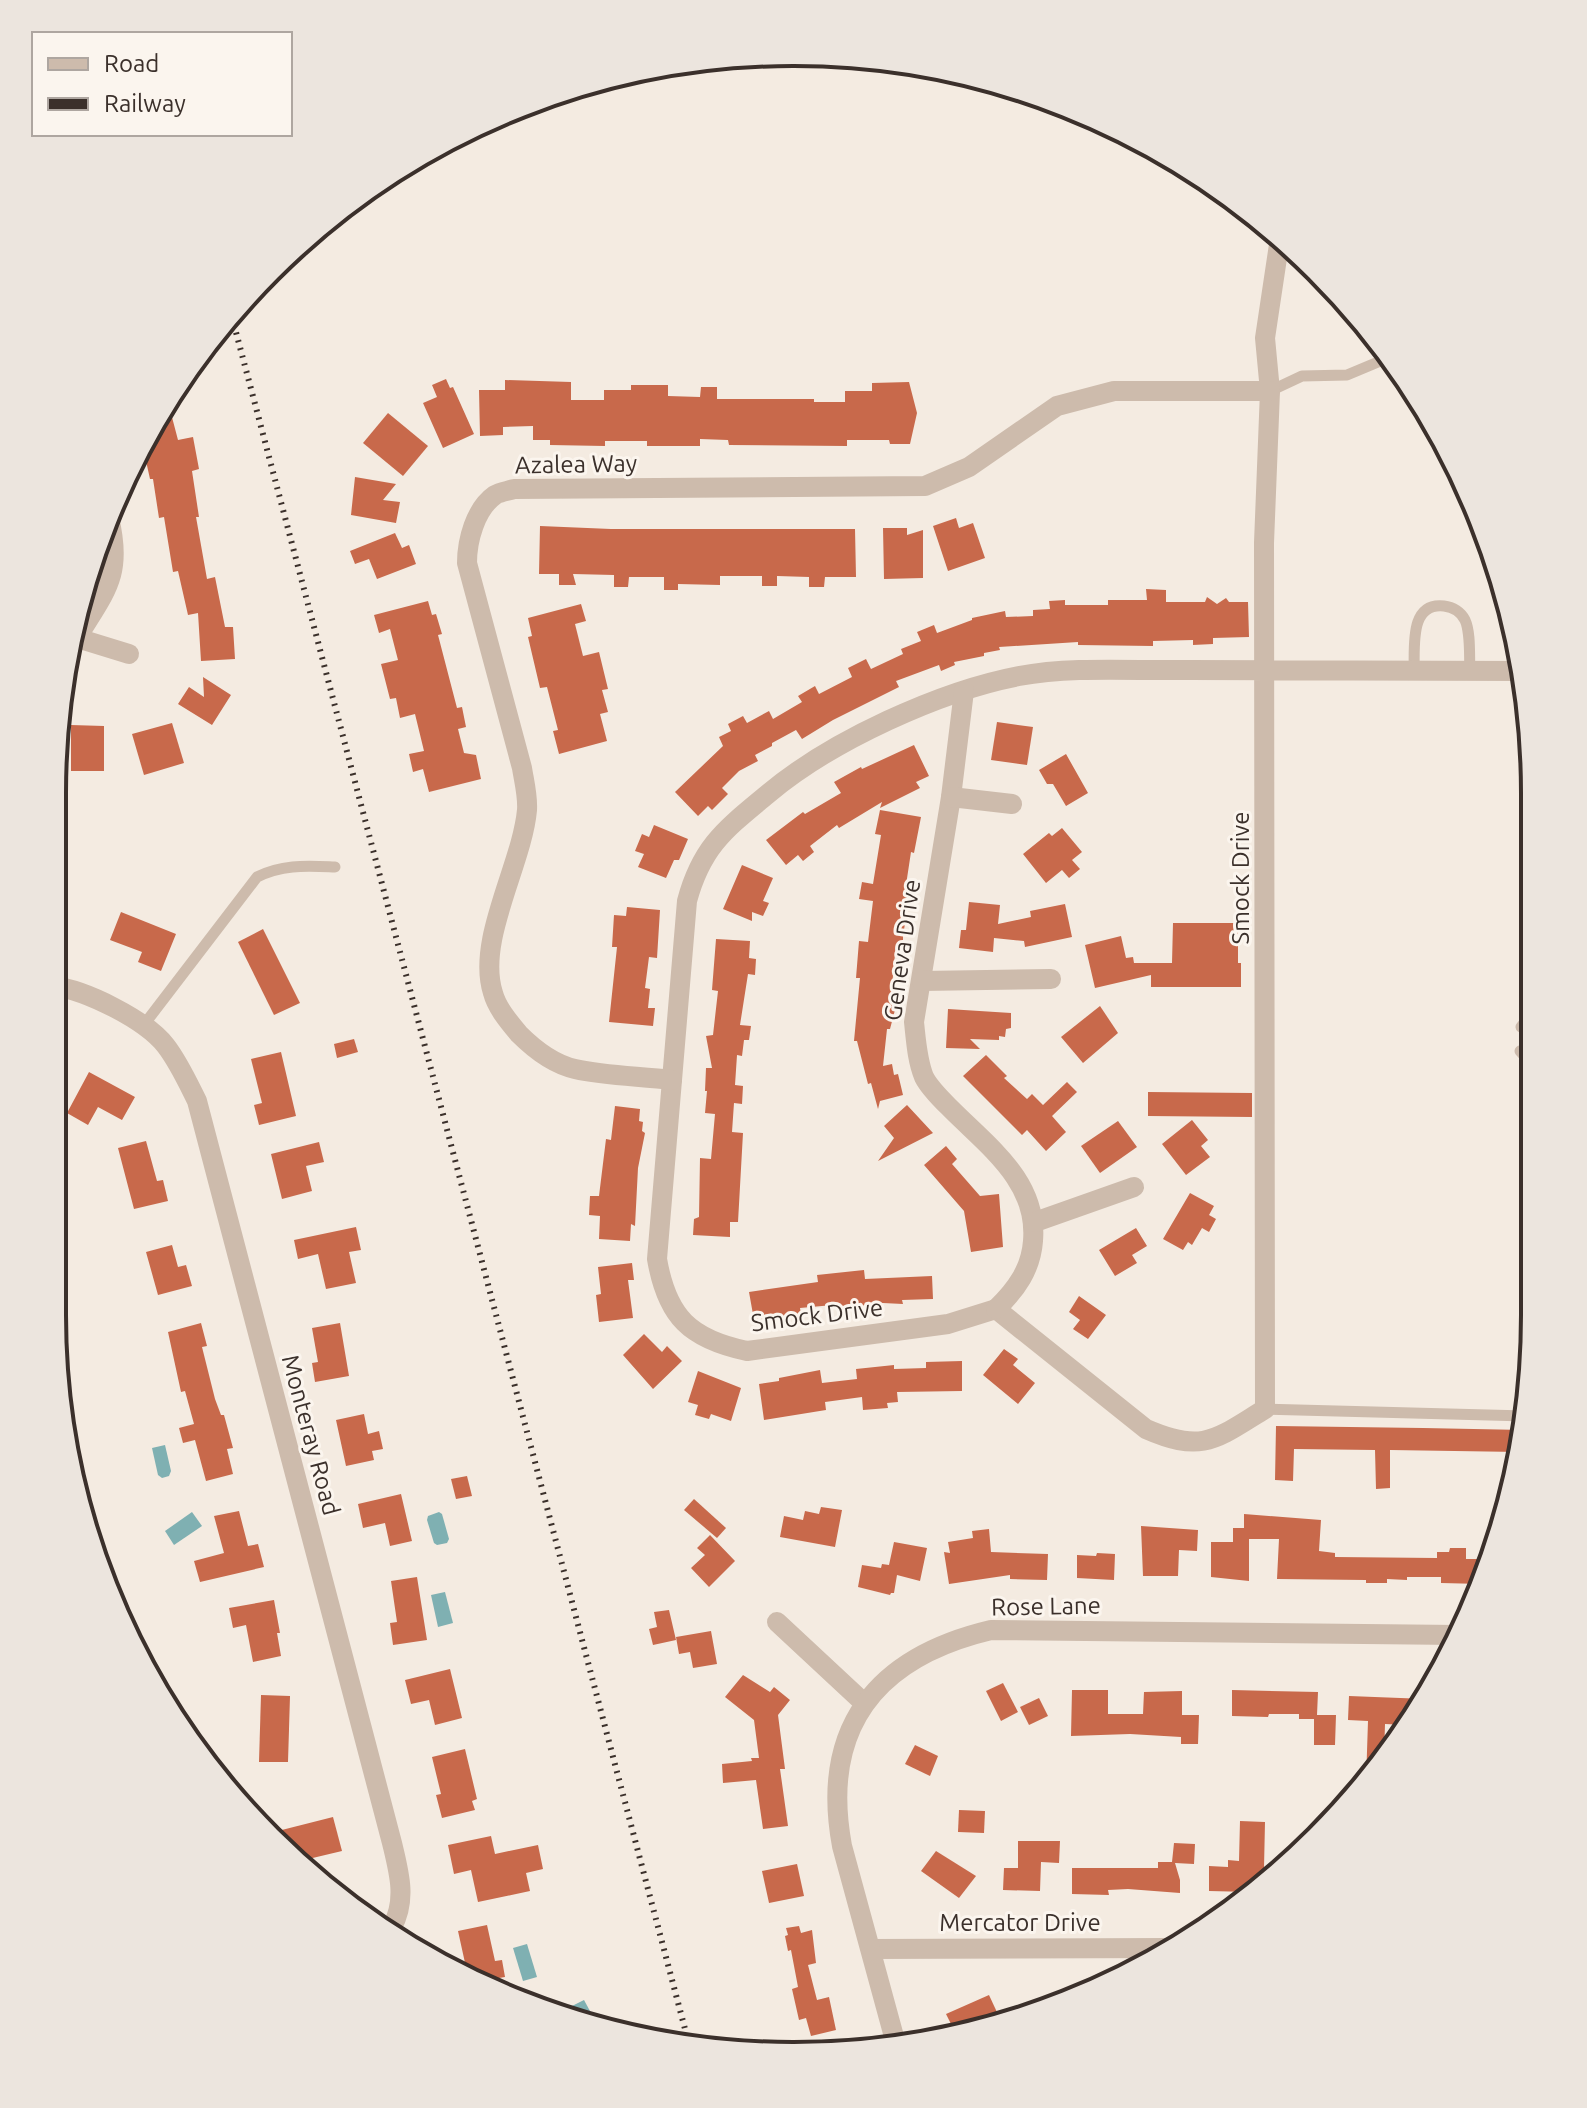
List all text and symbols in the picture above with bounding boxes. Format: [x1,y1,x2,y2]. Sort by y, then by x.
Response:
legend [32,32,292,136]
text: Road [104,50,159,77]
text: Railway [104,90,186,117]
street label: Azalea Way [515,449,638,479]
street label: Smock Drive [1227,812,1254,944]
street label: Geneva Drive [879,878,925,1022]
street label: Smock Drive [749,1294,885,1336]
street label: Monteray Road [277,1352,345,1518]
street label: Rose Lane [991,1592,1101,1620]
street label: Mercator Drive [939,1909,1101,1936]

